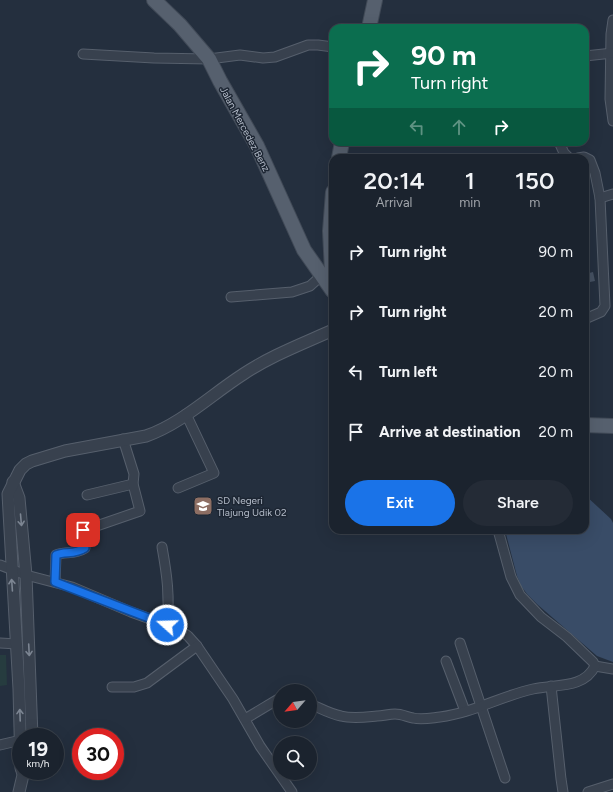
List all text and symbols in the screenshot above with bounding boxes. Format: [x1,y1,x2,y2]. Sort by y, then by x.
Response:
text: 90 m [411,38,476,72]
icon: right [345,40,397,92]
text: Turn right [411,72,488,94]
street label: Jalan Mercedez Benz [217,84,273,174]
icon: left [406,116,428,138]
icon: ahead [448,116,470,138]
icon: right [490,116,512,138]
text: 20:14 [364,166,425,195]
text: 1 [465,166,475,195]
text: 150 [515,166,554,195]
text: Arrival [376,195,412,210]
text: min [459,195,481,210]
text: m [529,195,540,210]
icon: right [345,241,367,263]
text: Turn right [379,243,447,261]
text: 90 m [538,243,573,261]
icon: right [345,301,367,323]
text: Turn right [379,303,447,321]
text: 20 m [539,303,573,321]
icon: left [345,361,367,383]
text: Turn left [379,363,437,381]
text: 20 m [539,363,573,381]
icon: arrive [345,421,367,443]
text: Arrive at destination [379,423,520,441]
text: 20 m [539,423,573,441]
button: Exit [345,480,455,526]
button: Share [463,480,573,526]
place label: SD Negeri Tlajung Udik 02 [217,494,287,519]
school or university icon: SD Negeri Tlajung Udik 02 [192,495,214,517]
one-way arrow [17,513,24,526]
pin [66,513,100,547]
icon: arrive [72,519,94,541]
one-way arrow [9,579,16,592]
position arrow [146,604,188,646]
one-way arrow [26,643,33,656]
north arrow [273,684,317,728]
map controls [273,684,317,780]
one-way arrow [16,709,24,722]
speed limit sign: 30 [72,728,124,780]
button: search [273,736,317,780]
text: 19 [28,737,48,761]
text: km/h [27,757,49,770]

